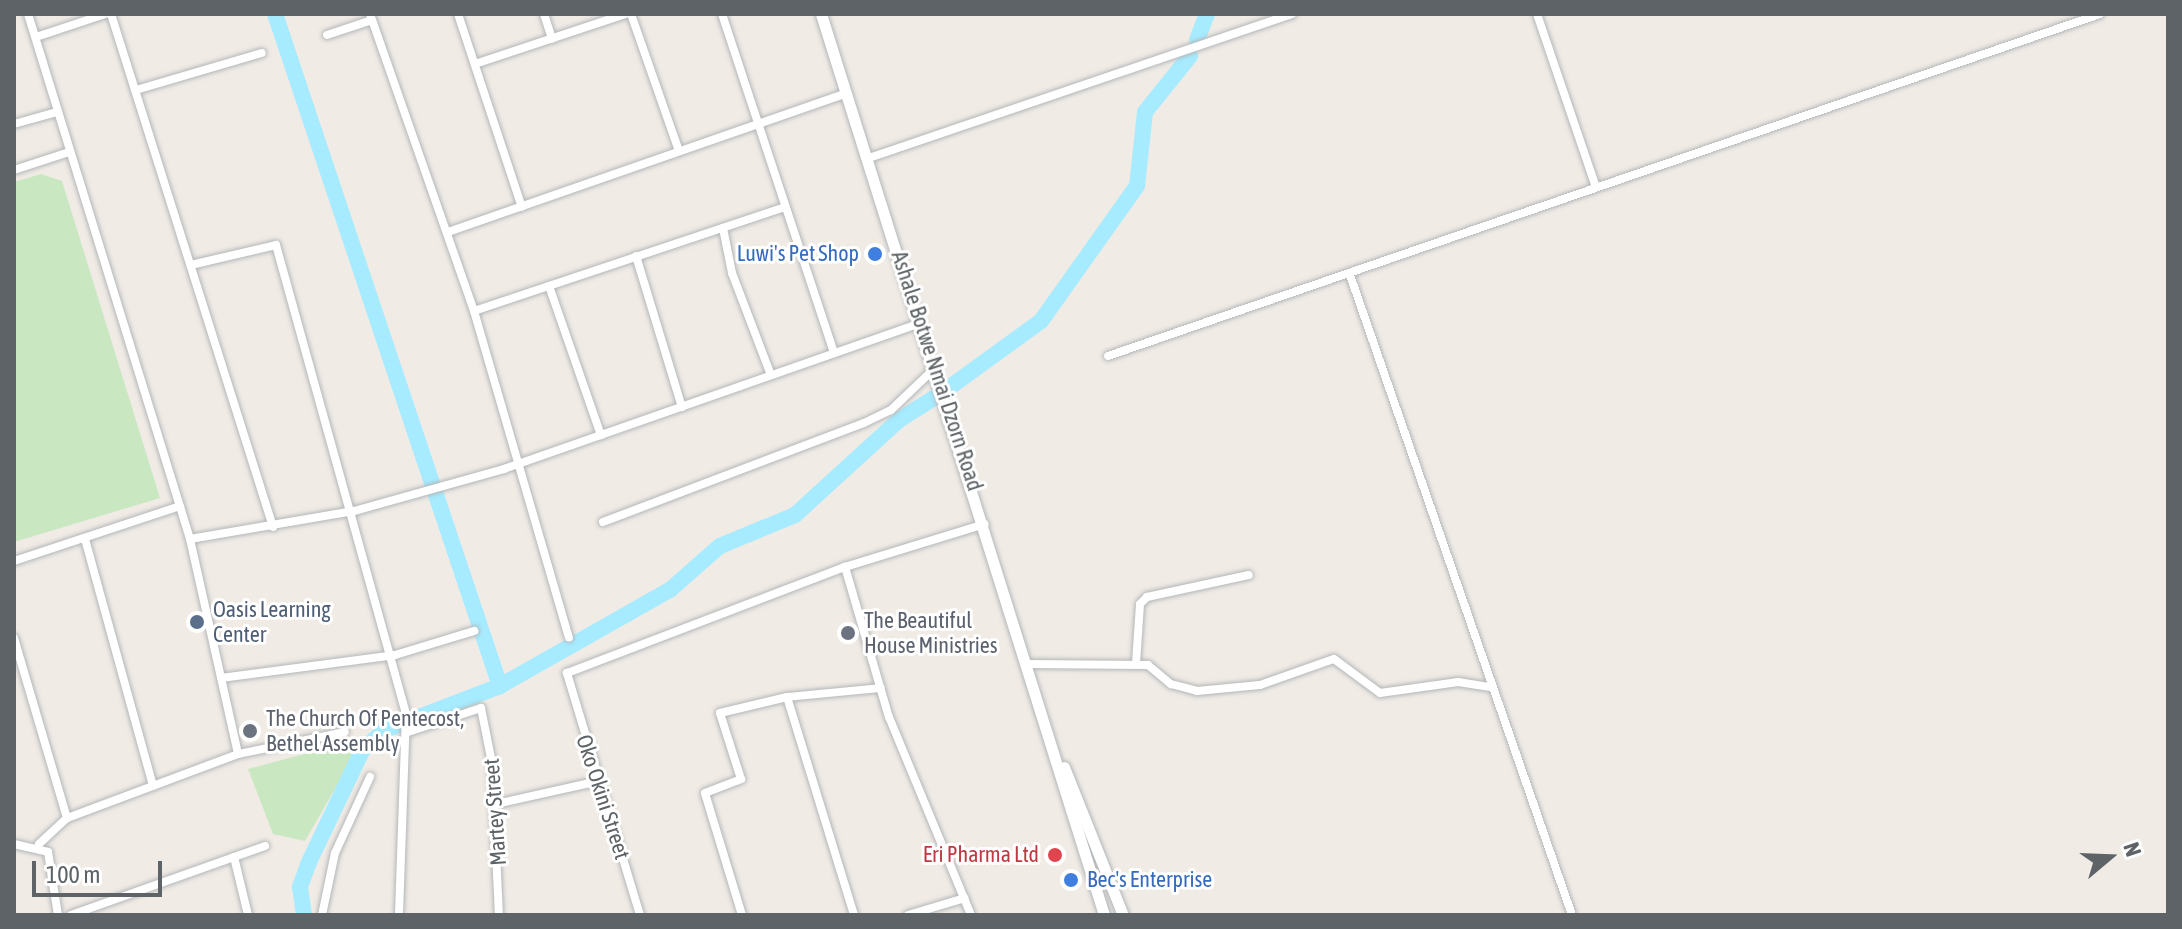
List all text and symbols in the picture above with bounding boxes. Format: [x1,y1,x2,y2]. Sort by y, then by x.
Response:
place label: Luwi's Pet Shop [737,241,859,267]
marker: Luwi's Pet Shop [866,245,884,263]
street label: Ashale Botwe Nmai Dzorn Road [886,248,988,494]
place label: Oasis Learning Center [213,596,331,648]
place label: The Beautiful House Ministries [864,607,997,658]
marker: Oasis Learning Center [188,613,206,631]
marker: The Beautiful House Ministries [839,624,857,642]
place label: The Church Of Pentecost, Bethel Assembly [266,705,464,756]
marker: The Church Of Pentecost, Bethel Assembly [241,722,259,740]
street label: Oko Okini Street [570,731,636,863]
street label: Martey Street [478,757,512,867]
north arrow [2070,817,2150,897]
text: N [2118,839,2147,860]
place label: Eri Pharma Ltd [923,842,1039,868]
scale bar [36,845,166,895]
marker: Eri Pharma Ltd [1046,846,1064,864]
text: 100 m [46,861,100,888]
place label: Bec's Enterprise [1087,867,1212,893]
marker: Bec's Enterprise [1062,871,1080,889]

